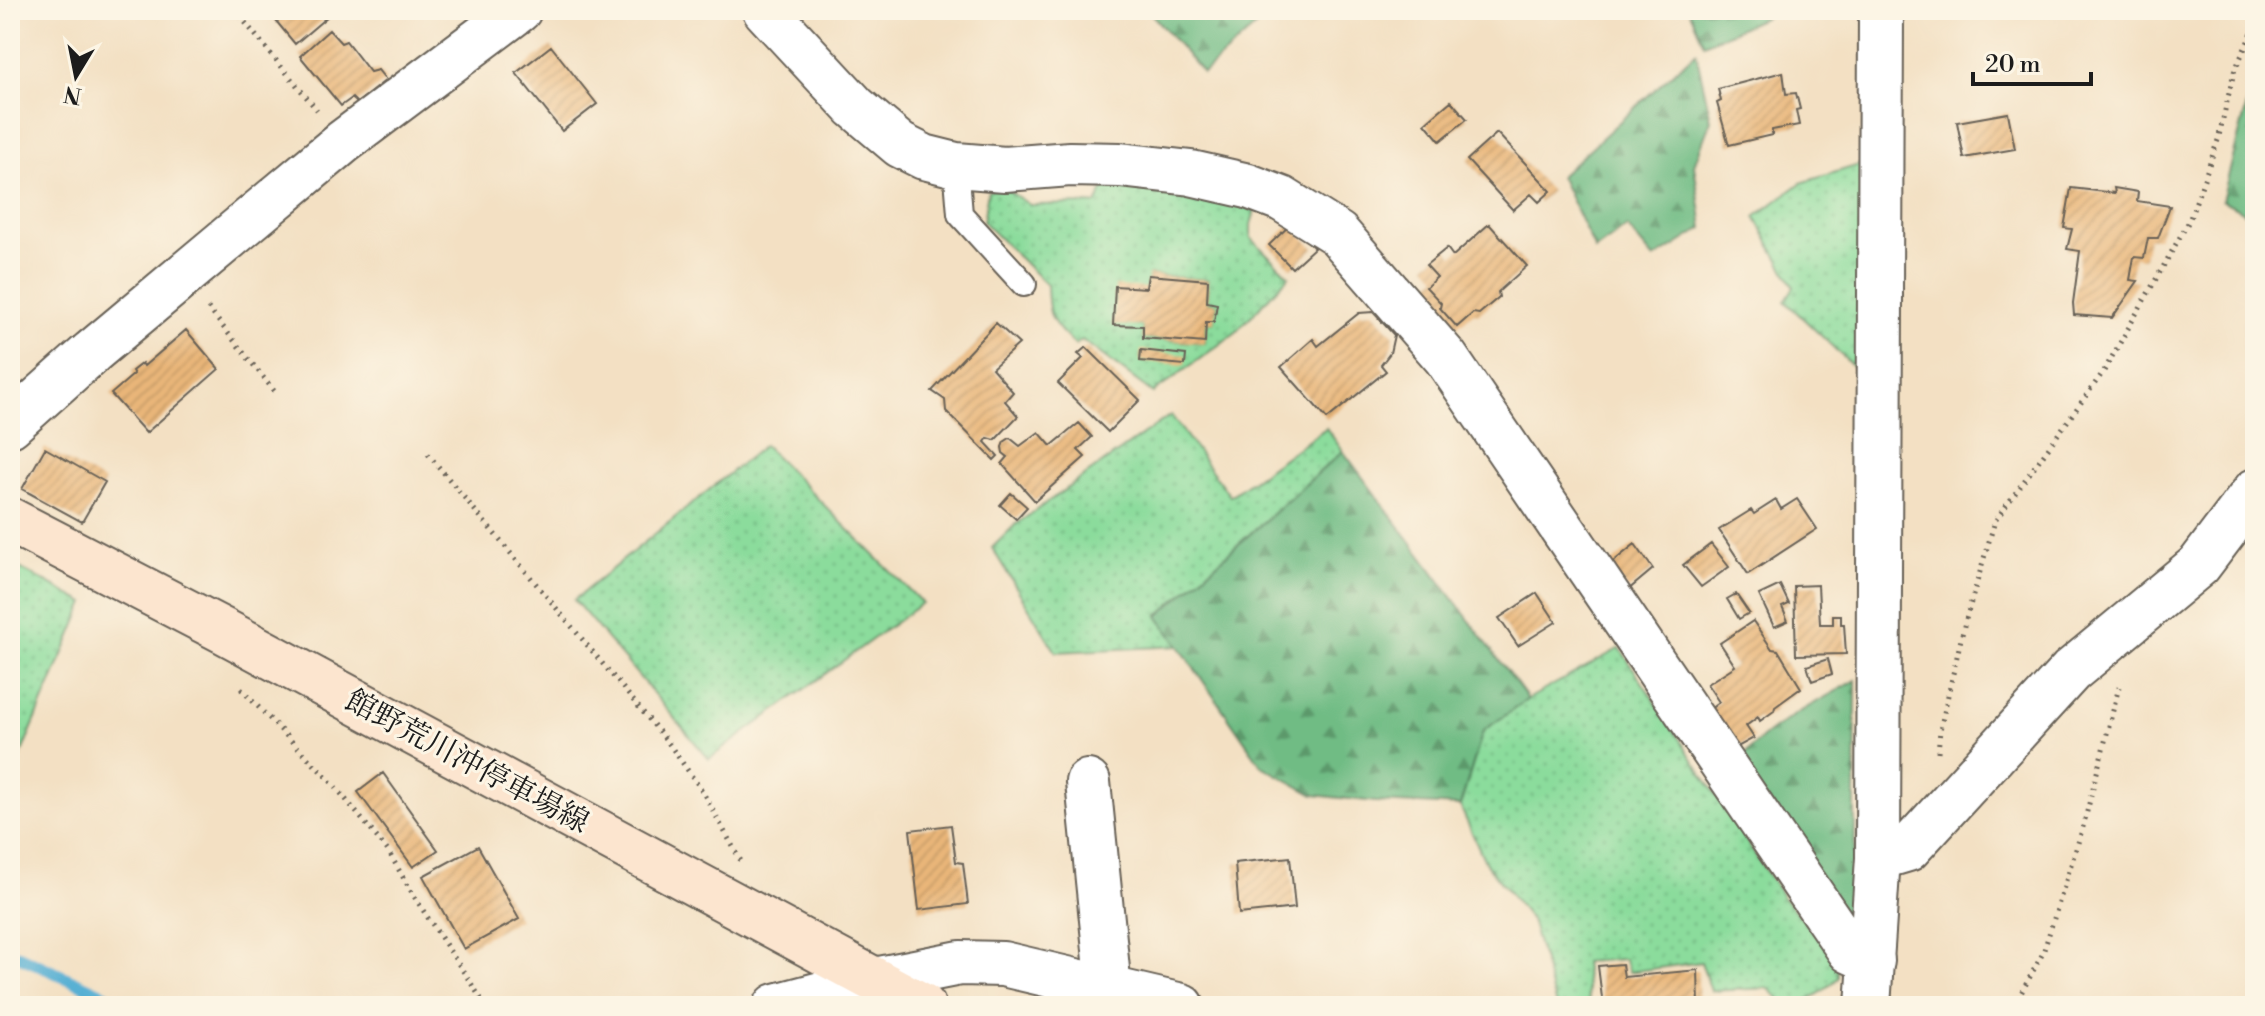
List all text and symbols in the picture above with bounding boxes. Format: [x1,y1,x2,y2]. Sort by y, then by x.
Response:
north arrow [36,36,116,116]
scale bar [1973,36,2091,86]
text: 20 m [1985,50,2041,80]
text: N [61,79,84,109]
street label: 館野荒川沖停車場線 [339,682,595,842]

